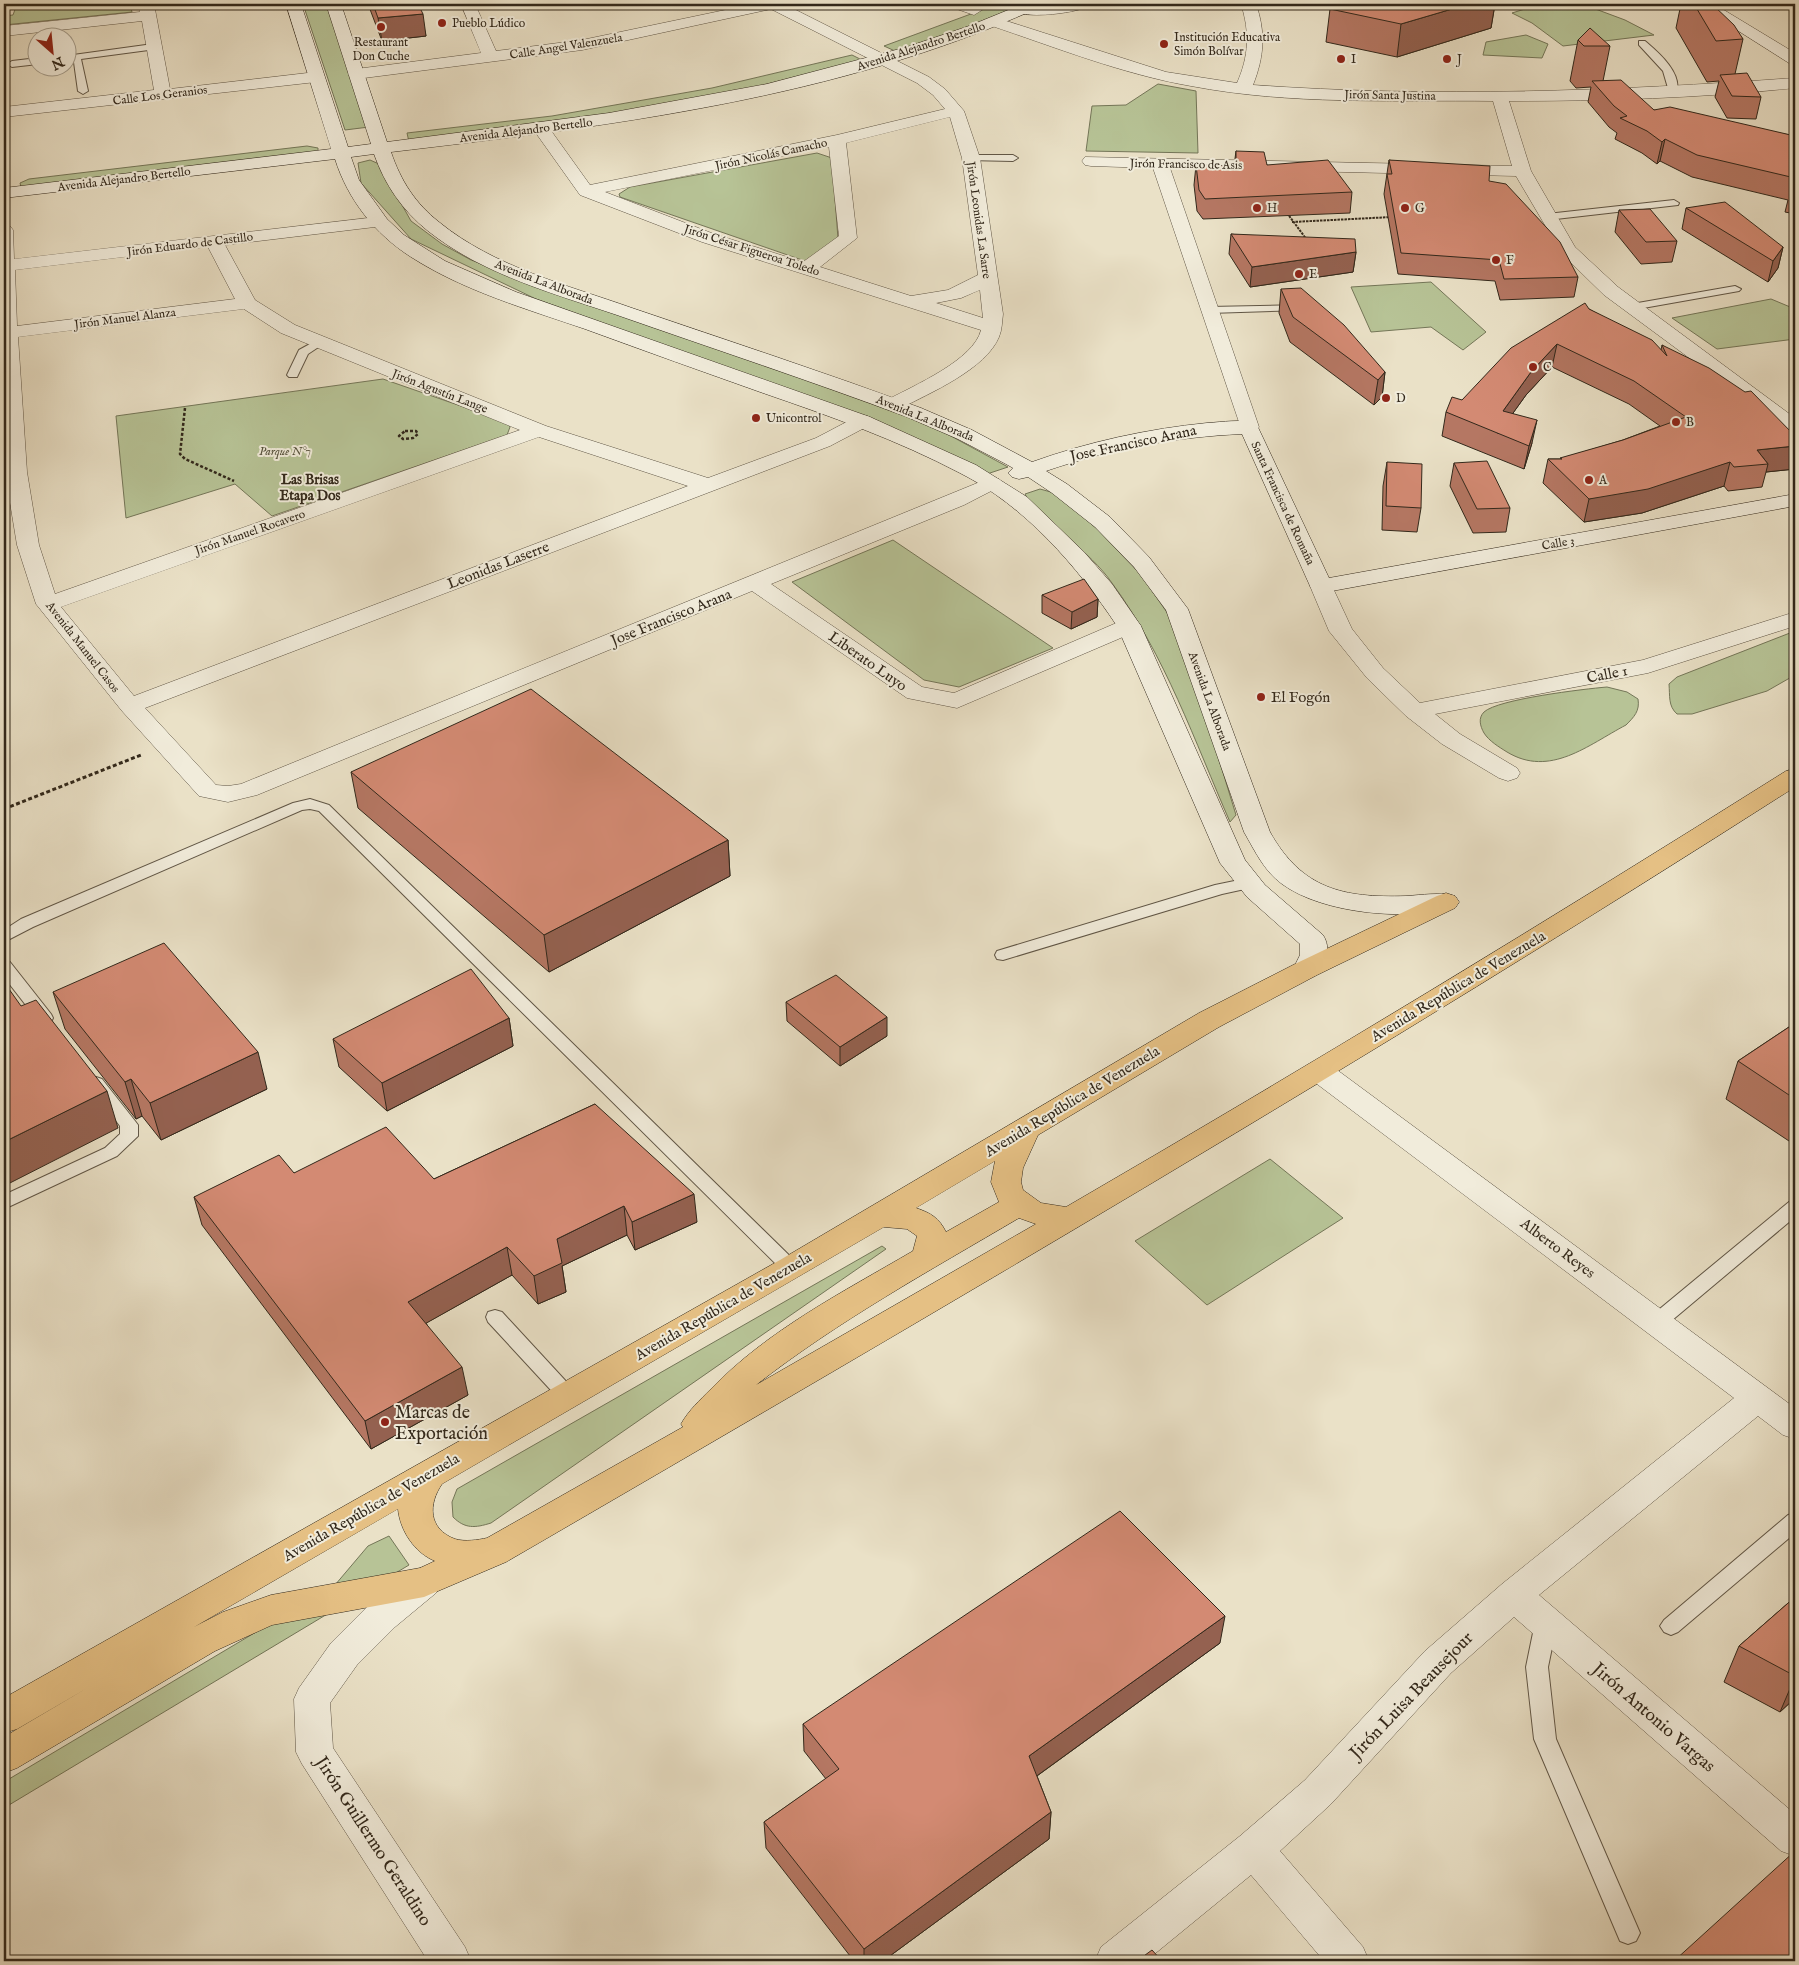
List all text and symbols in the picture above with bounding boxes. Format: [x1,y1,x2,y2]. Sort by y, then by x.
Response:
place label: Pueblo Lúdico [452,16,526,31]
marker: Pueblo Lúdico [436,17,448,29]
street label: Avenida Alejandro Bertello [854,18,988,75]
marker: Restaurant Don Cuche [375,21,387,33]
north arrow [28,28,78,78]
street label: Calle Angel Valenzuela [509,30,624,63]
place label: Institución Educativa Simón Bolívar [1174,30,1281,59]
place label: Restaurant Don Cuche [353,35,410,64]
marker: Institución Educativa Simón Bolívar [1158,38,1170,50]
text: N [48,51,68,73]
place label: I [1351,52,1356,67]
place label: J [1455,52,1462,68]
marker: I [1335,53,1347,65]
marker: J [1441,53,1453,65]
street label: Calle Los Geranios [112,82,208,109]
street label: Jirón Santa Justina [1342,87,1437,105]
street label: Avenida Alejandro Bertello [458,115,594,146]
street label: Jirón Nicolás Camacho [712,135,829,175]
street label: Jirón Francisco de Asis [1128,156,1242,174]
street label: Jirón Leonidas La Sarre [962,158,994,280]
street label: Avenida Alejandro Bertello [56,164,192,195]
place label: H [1267,201,1277,216]
place label: G [1415,201,1425,216]
marker: H [1251,202,1263,214]
marker: G [1399,202,1411,214]
street label: Jirón César Figueroa Toledo [680,221,822,281]
street label: Jirón Eduardo de Castillo [124,229,254,261]
place label: F [1506,253,1514,268]
marker: F [1490,254,1502,266]
street label: Avenida La Alborada [492,256,596,308]
place label: E [1309,267,1317,282]
marker: E [1293,268,1305,280]
street label: Jirón Manuel Alanza [72,305,178,333]
place label: C [1543,360,1552,375]
marker: C [1527,361,1539,373]
street label: Jirón Agustín Lange [388,366,490,418]
place label: D [1396,391,1406,406]
street label: Avenida La Alborada [873,392,977,445]
marker: D [1380,392,1392,404]
place label: Unicontrol [766,411,822,426]
marker: Unicontrol [750,412,762,424]
place label: B [1686,415,1694,430]
marker: B [1670,416,1682,428]
street label: Jose Francisco Arana [1066,421,1199,467]
street label: Santa Francisca de Romaña [1247,439,1318,568]
park label: Parque N°7 [259,444,311,459]
district label: Las Brisas Etapa Dos [280,471,341,505]
place label: A [1598,473,1608,488]
marker: A [1583,474,1595,486]
street label: Jirón Manuel Rocavero [191,506,308,560]
street label: Calle 3 [1541,533,1576,554]
street label: Leonidas Laserre [444,537,552,594]
street label: Jose Francisco Arana [606,584,735,651]
street label: Avenida Manuel Casos [42,598,123,696]
street label: Liberato Luyo [825,627,911,695]
street label: Avenida La Alborada [1184,649,1235,753]
street label: Calle 1 [1585,661,1629,688]
place label: El Fogón [1271,688,1330,707]
marker: El Fogón [1255,691,1267,703]
street label: Avenida República de Venezuela [1367,926,1549,1047]
street label: Avenida República de Venezuela [981,1041,1163,1162]
street label: Alberto Reyes [1516,1214,1599,1283]
street label: Avenida República de Venezuela [631,1248,815,1365]
place label: Marcas de Exportación [395,1402,488,1446]
marker: Marcas de Exportación [379,1416,391,1428]
street label: Avenida República de Venezuela [279,1449,463,1566]
street label: Jirón Luisa Beausejour [1344,1627,1479,1766]
street label: Jirón Antonio Vargas [1585,1657,1719,1778]
street label: Jirón Guillermo Geraldino [308,1751,436,1931]

